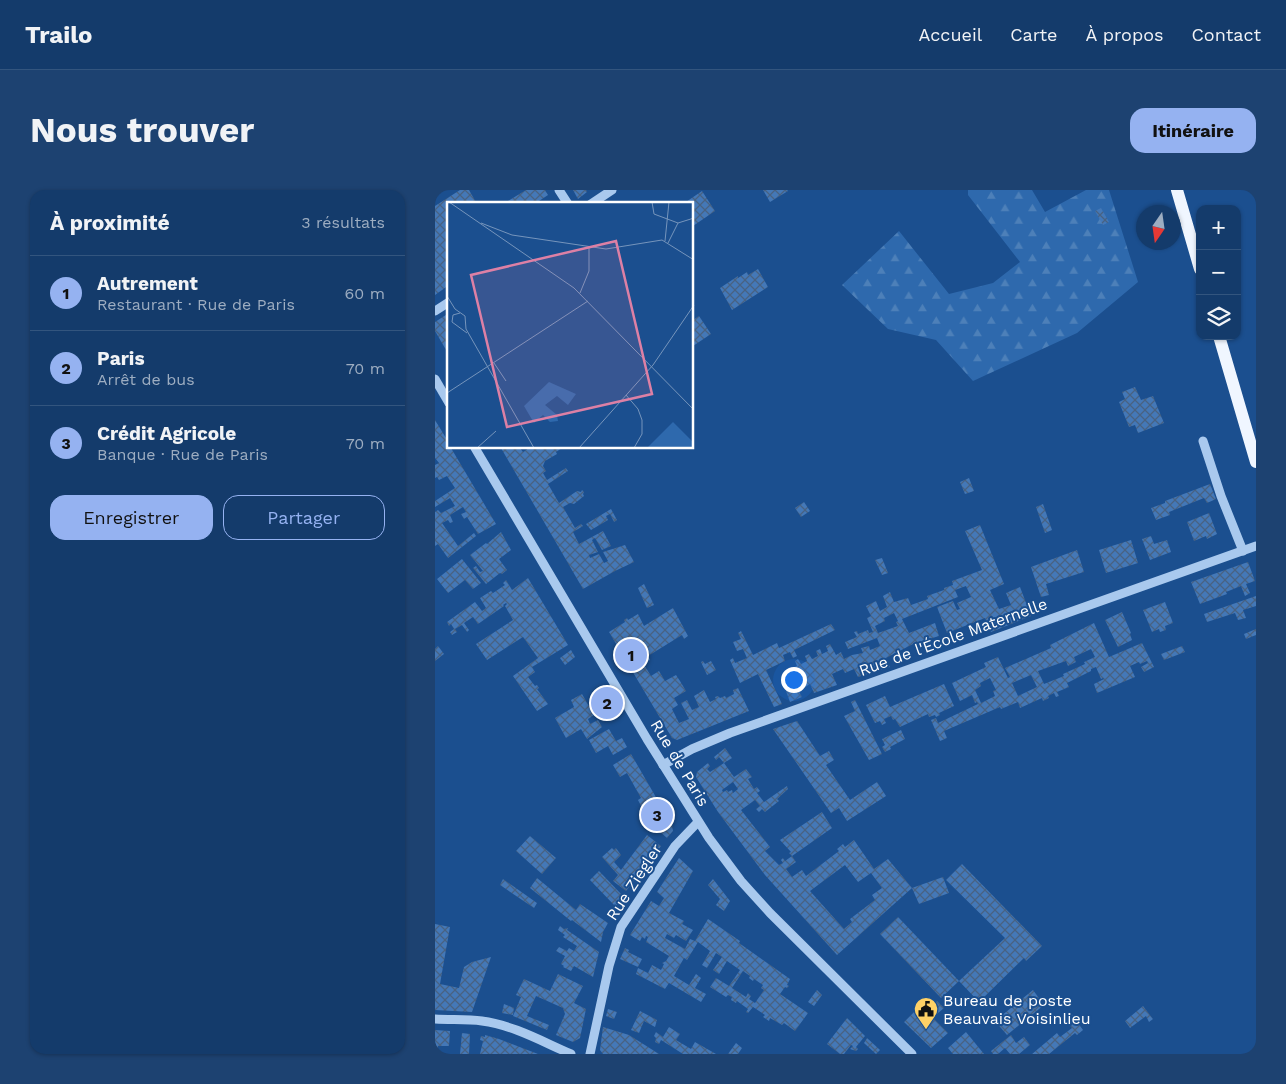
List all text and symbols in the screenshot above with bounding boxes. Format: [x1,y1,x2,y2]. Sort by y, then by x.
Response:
text: Trailo [25,21,92,49]
text: Accueil [919,24,982,45]
text: Carte [1010,24,1057,45]
text: À propos [1085,24,1163,45]
text: Contact [1191,24,1261,45]
button: Itinéraire [1130,108,1256,153]
text: Nous trouver [30,109,254,151]
inset map [447,202,694,449]
north arrow [1136,205,1181,250]
map controls [1196,205,1241,340]
button: + [1196,205,1241,250]
text: À proximité [50,210,170,235]
text: 3 résultats [301,213,385,232]
button: − [1196,250,1241,295]
text: Autrement [97,272,198,295]
text: 1 [63,284,69,303]
text: 60 m [345,284,385,303]
text: Restaurant · Rue de Paris [97,295,295,314]
button: layers [1196,295,1241,340]
text: Paris [97,347,145,370]
text: 2 [61,359,71,378]
text: 70 m [346,359,385,378]
text: Arrêt de bus [97,370,195,389]
text: Crédit Agricole [97,422,236,445]
text: 3 [61,434,71,453]
text: 70 m [346,434,385,453]
text: Banque · Rue de Paris [97,445,268,464]
button: Enregistrer [50,495,213,540]
button: Partager [223,495,385,540]
street label: Rue de l'École Maternelle [856,594,1050,680]
pin: 1 [615,636,647,674]
your location [781,667,807,693]
pin: 2 [591,684,623,722]
street label: Rue de Paris [647,716,713,810]
pin: 3 [641,796,673,834]
street label: Rue Ziegler [602,840,666,924]
place label: Bureau de poste Beauvais Voisinlieu [943,991,1091,1028]
public building icon: Bureau de poste Beauvais Voisinlieu [913,996,939,1030]

